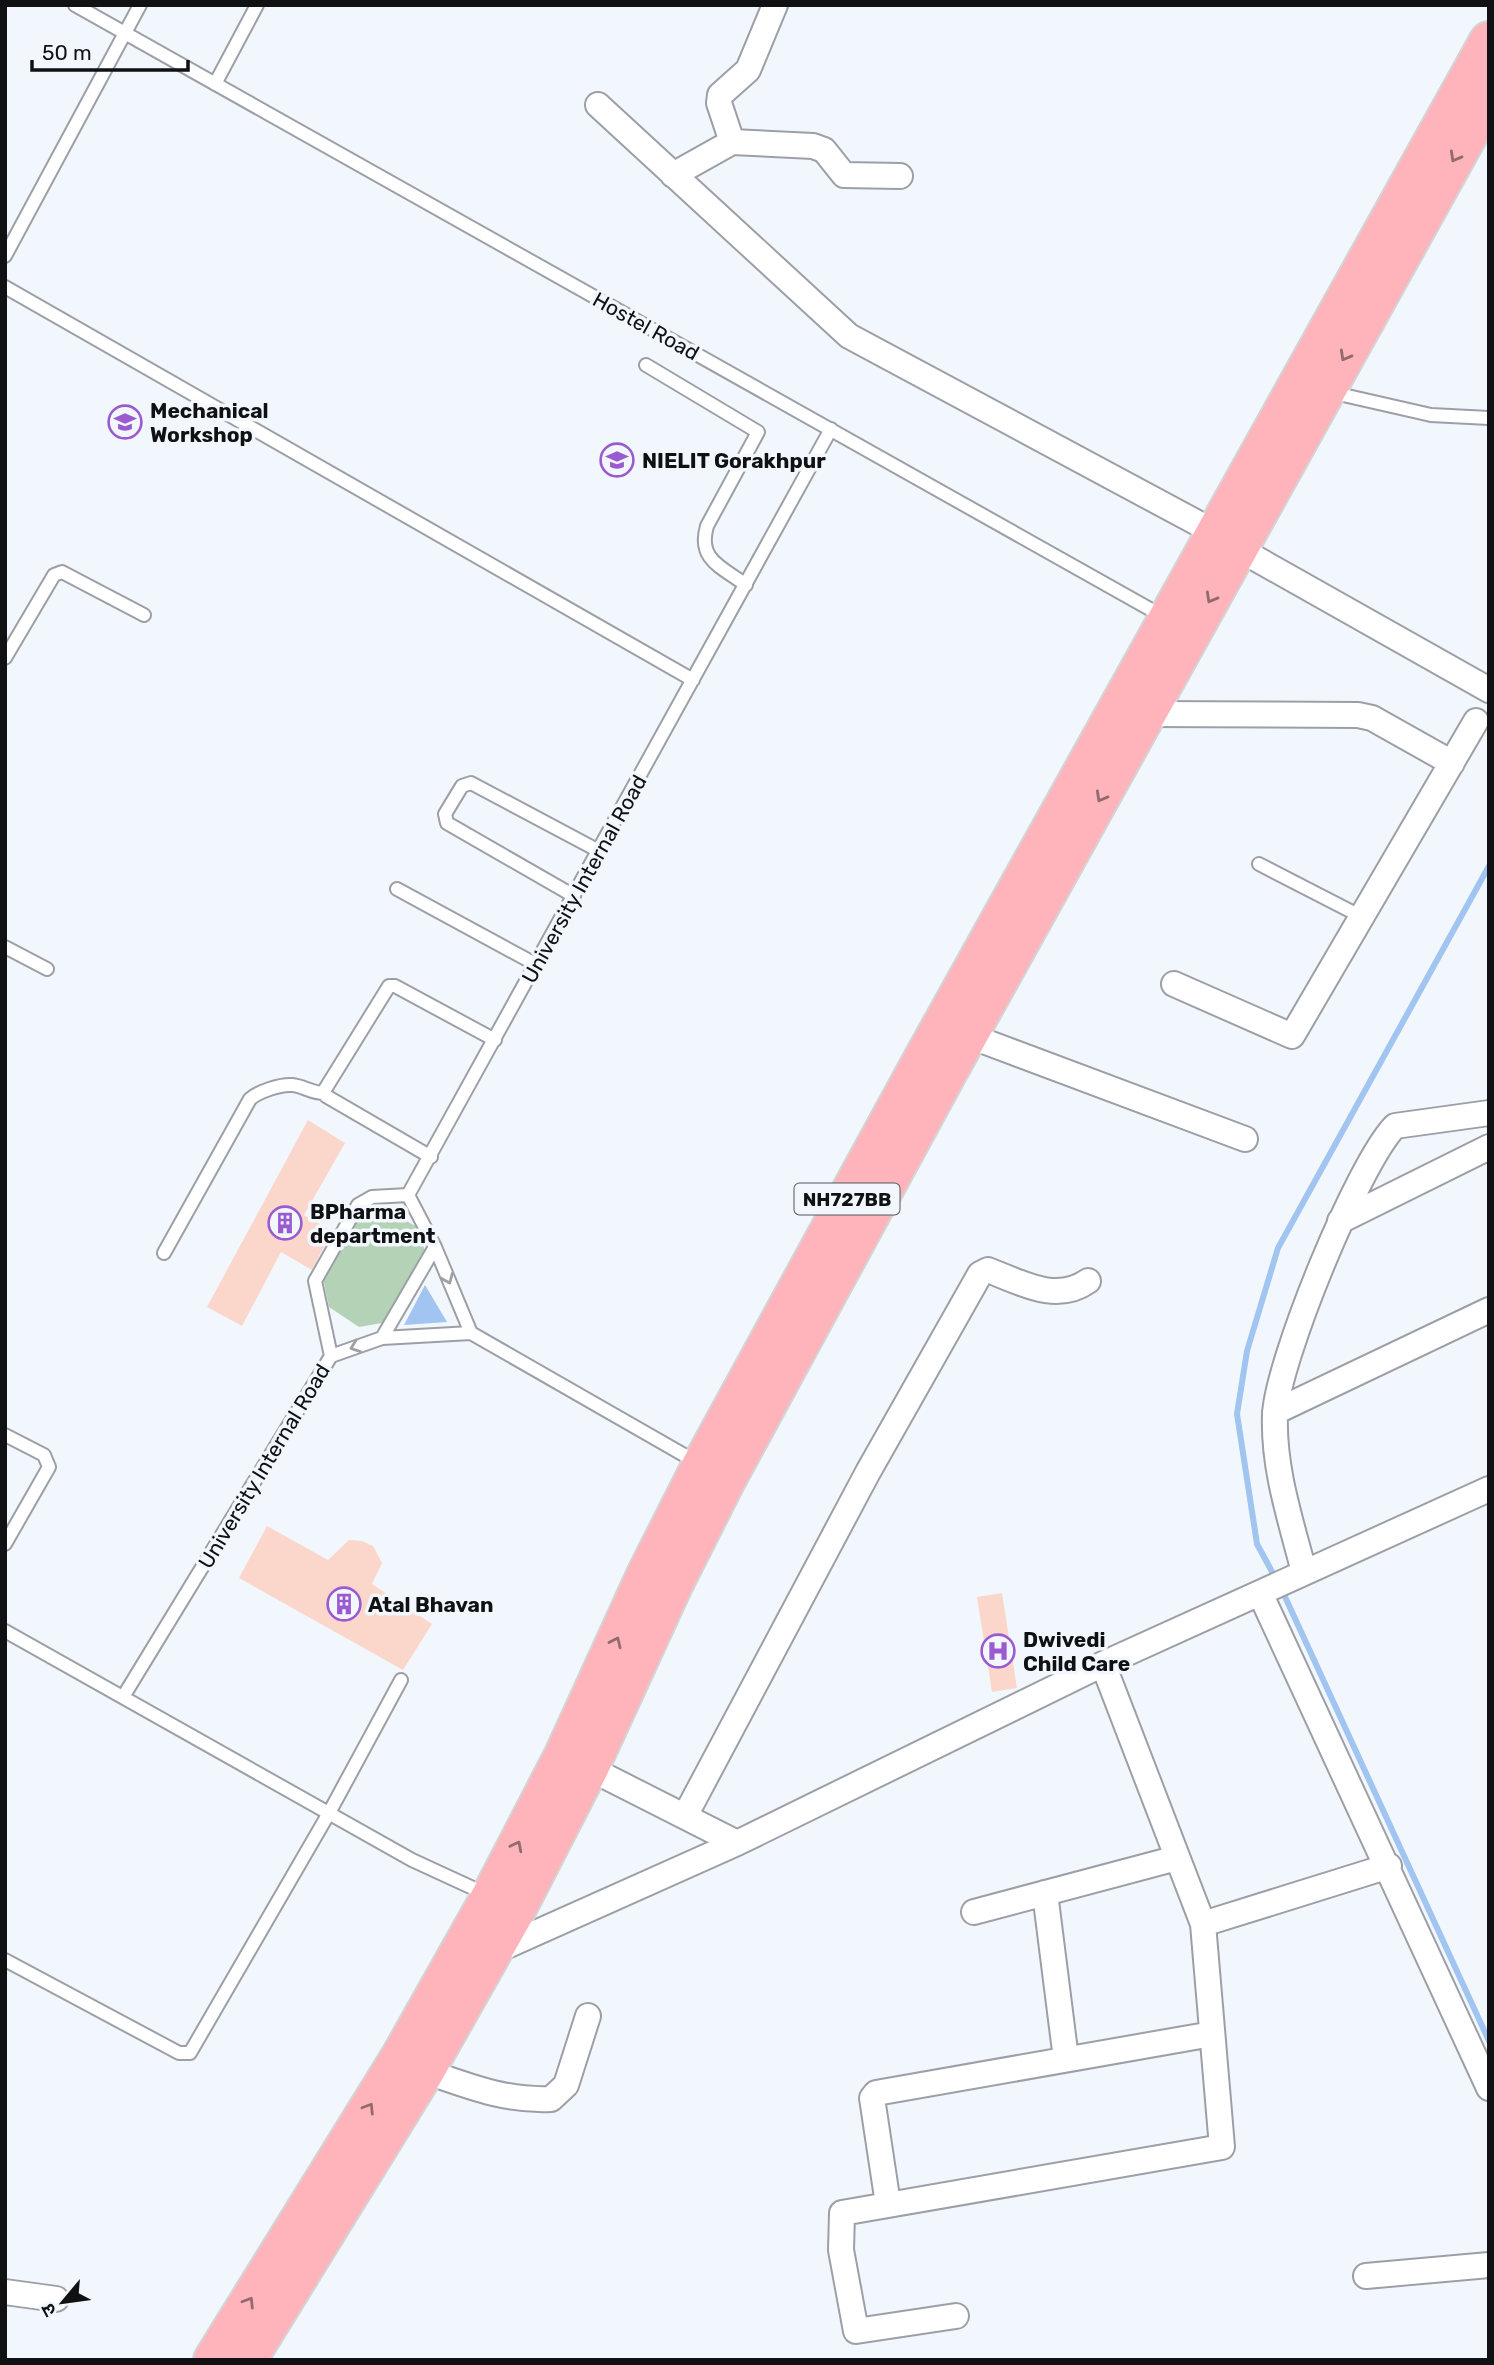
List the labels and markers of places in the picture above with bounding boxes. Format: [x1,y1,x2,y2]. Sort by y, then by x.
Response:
place label: Mechanical Workshop [150,398,269,447]
school or university icon: Mechanical Workshop [106,403,144,441]
school or university icon: NIELIT Gorakhpur [598,441,636,479]
place label: NIELIT Gorakhpur [642,448,826,473]
place label: BPharma department [310,1199,436,1248]
building icon: BPharma department [266,1204,304,1242]
building icon: Atal Bhavan [325,1585,363,1623]
place label: Atal Bhavan [368,1592,493,1617]
place label: Dwivedi Child Care [1023,1627,1130,1676]
hospital icon: Dwivedi Child Care [979,1632,1017,1670]

